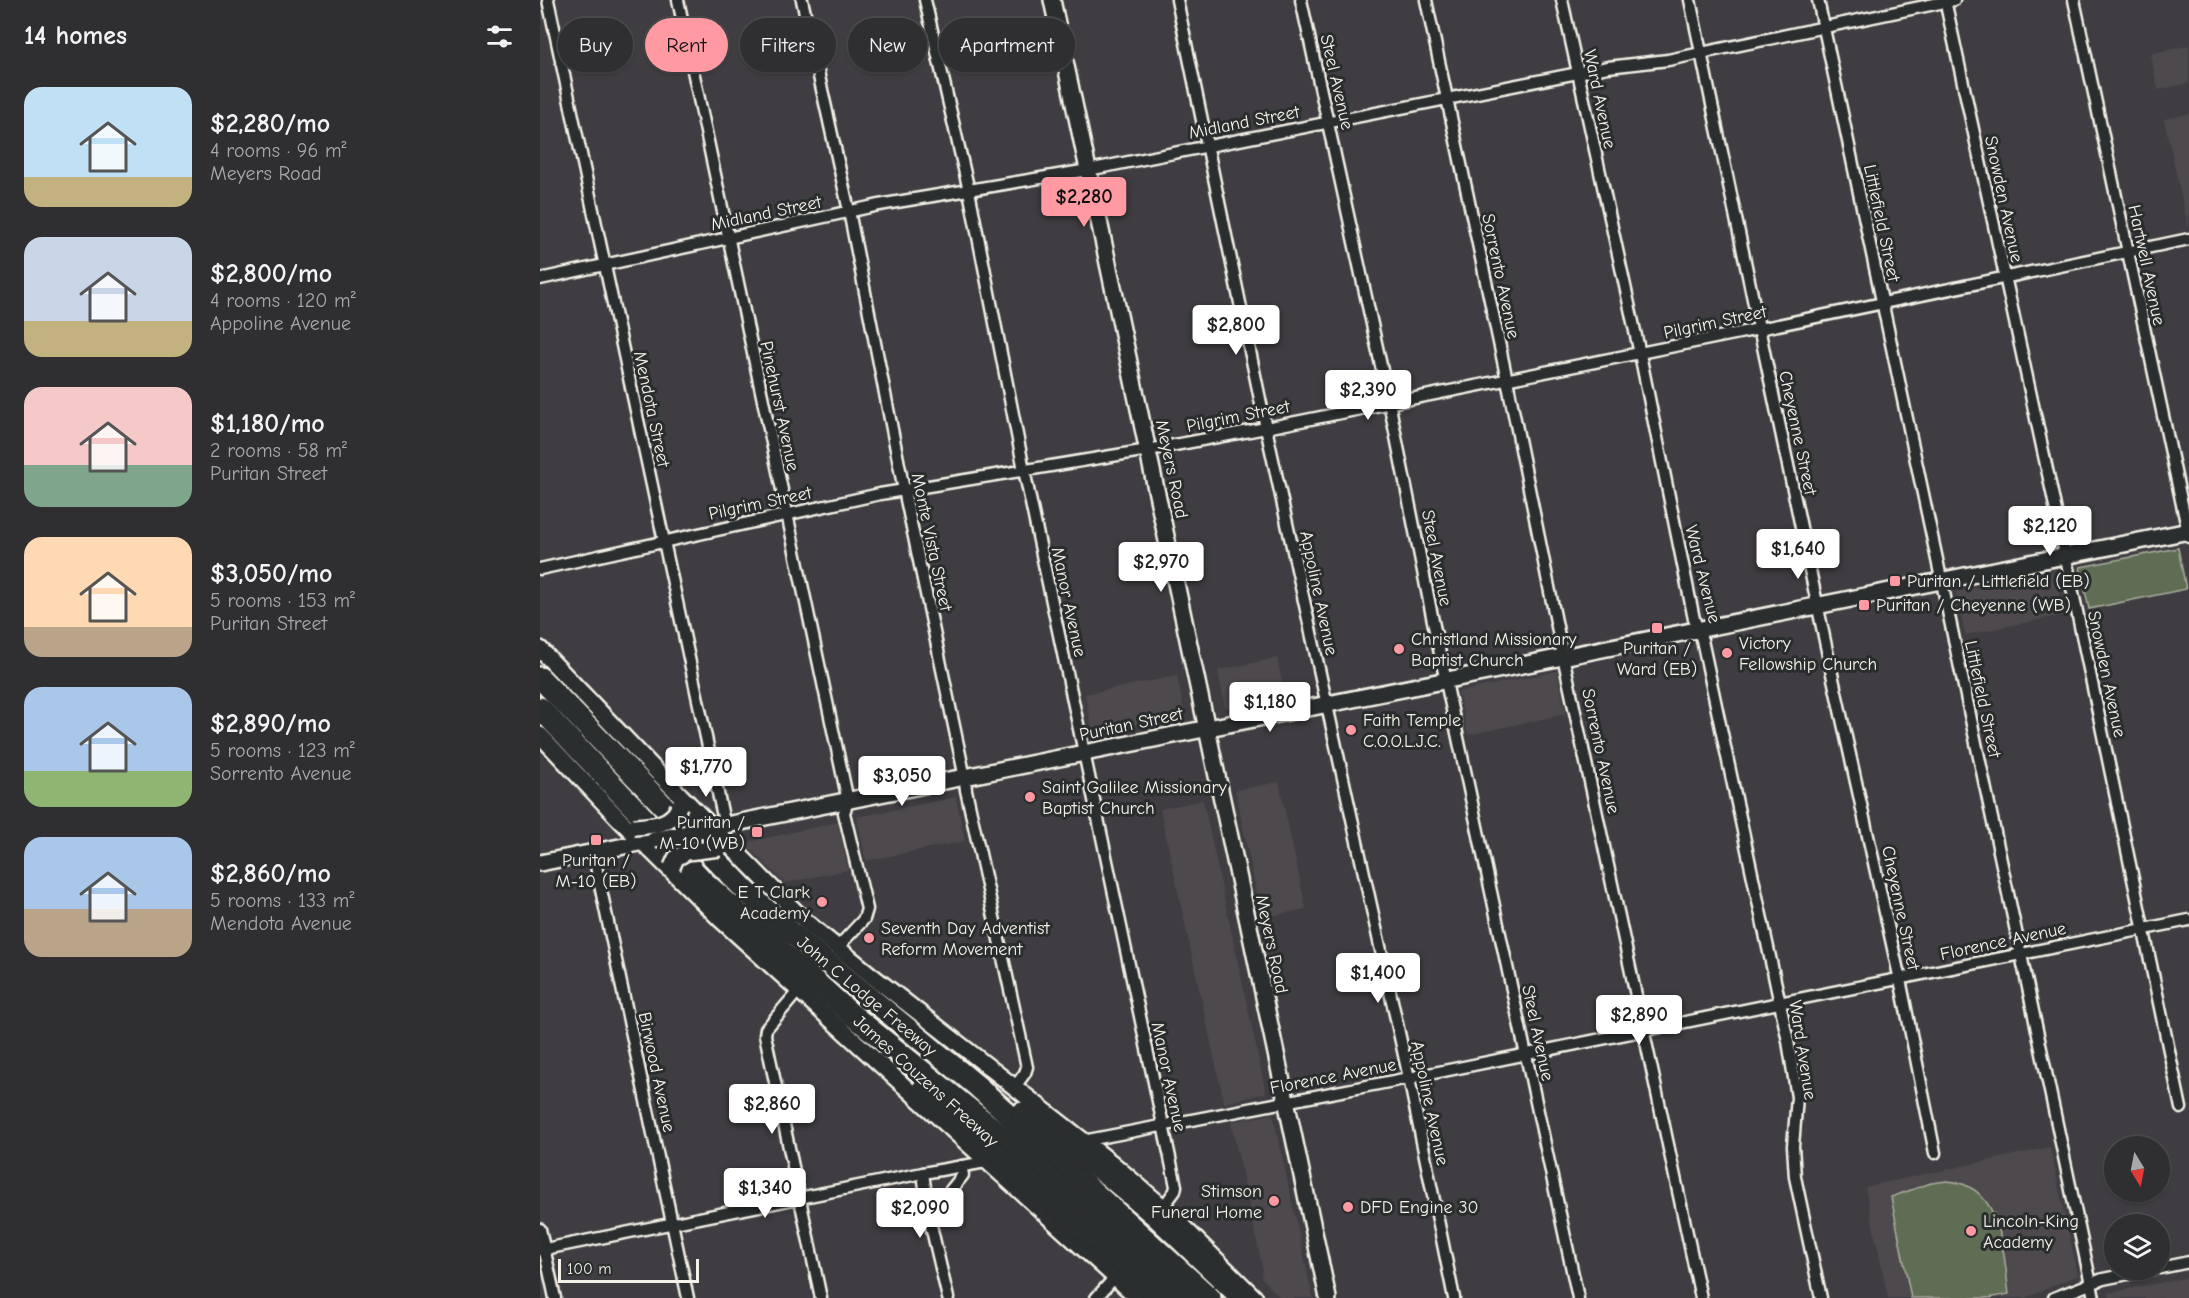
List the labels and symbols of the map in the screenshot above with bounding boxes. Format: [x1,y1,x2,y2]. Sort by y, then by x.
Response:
street label: Steel Avenue [1315,32,1358,132]
street label: Ward Avenue [1579,48,1620,151]
street label: Midland Street [1187,101,1302,144]
street label: Snowden Avenue [1980,134,2027,264]
street label: Littlefield Street [1859,163,1904,284]
pin: $2,280 [1035,177,1133,228]
street label: Midland Street [709,191,824,235]
street label: Hartwell Avenue [2123,203,2170,327]
street label: Sorrento Avenue [1477,212,1524,341]
street label: Pilgrim Street [1662,301,1769,344]
pin: $2,800 [1187,305,1285,356]
street label: Pinehurst Avenue [755,339,804,473]
street label: Mendota Street [629,349,674,470]
street label: Cheyenne Street [1774,369,1821,498]
pin: $2,390 [1319,370,1417,421]
street label: Pilgrim Street [1185,396,1292,437]
street label: Meyers Road [1151,418,1192,520]
street label: Monte Vista Street [907,471,957,614]
street label: Pilgrim Street [707,482,814,525]
pin: $2,120 [2001,506,2099,557]
street label: Steel Avenue [1417,508,1456,608]
street label: Ward Avenue [1680,523,1725,625]
street label: Appoline Avenue [1295,529,1342,657]
pin: $1,640 [1749,529,1847,580]
pin: $2,970 [1112,542,1210,593]
street label: Manor Avenue [1047,545,1090,659]
place label: Puritan / Littlefield (EB) [1907,571,2090,592]
marker: Puritan / Littlefield (EB) [1888,574,1902,588]
place label: Puritan / Cheyenne (WB) [1876,595,2071,616]
marker: Puritan / Cheyenne (WB) [1857,598,1871,612]
street label: Snowden Avenue [2083,609,2130,739]
marker: Puritan / Ward (EB) [1650,621,1664,635]
place label: Christland Missionary Baptist Church [1411,629,1577,671]
place label: Victory Fellowship Church [1739,633,1877,675]
place label: Puritan / Ward (EB) [1617,638,1697,680]
street label: Littlefield Street [1960,639,2005,760]
marker: Christland Missionary Baptist Church [1392,642,1406,656]
marker: Victory Fellowship Church [1720,646,1734,660]
pin: $1,180 [1221,682,1319,733]
street label: Sorrento Avenue [1577,687,1624,816]
street label: Puritan Street [1077,703,1186,746]
place label: Faith Temple C.O.O.L.J.C. [1363,710,1461,752]
marker: Faith Temple C.O.O.L.J.C. [1344,723,1358,737]
pin: $1,770 [657,747,755,798]
pin: $3,050 [853,756,951,807]
place label: Saint Galilee Missionary Baptist Church [1042,777,1228,819]
marker: Saint Galilee Missionary Baptist Church [1023,790,1037,804]
place label: Puritan / M-10 (WB) [659,812,745,854]
marker: Puritan / M-10 (WB) [750,825,764,839]
marker: Puritan / M-10 (EB) [589,833,603,847]
street label: Cheyenne Street [1877,844,1924,973]
place label: Puritan / M-10 (EB) [556,850,636,892]
place label: E T Clark Academy [738,882,811,924]
street label: Meyers Road [1251,893,1292,995]
marker: E T Clark Academy [815,895,829,909]
place label: Seventh Day Adventist Reform Movement [881,918,1050,960]
street label: Florence Avenue [1938,918,2068,965]
marker: Seventh Day Adventist Reform Movement [862,931,876,945]
street label: John C Lodge Freeway [793,932,941,1062]
pin: $1,400 [1329,953,1427,1004]
street label: Steel Avenue [1517,983,1558,1083]
pin: $2,890 [1590,995,1688,1046]
street label: Ward Avenue [1784,999,1821,1101]
street label: Birwood Avenue [634,1010,679,1134]
street label: James Couzens Freeway [849,1011,1003,1153]
street label: Manor Avenue [1147,1020,1190,1134]
street label: Appoline Avenue [1406,1039,1453,1167]
street label: Florence Avenue [1268,1054,1398,1099]
pin: $2,860 [723,1084,821,1135]
north arrow [2104,1136,2170,1202]
pin: $1,340 [716,1168,814,1219]
place label: Stimson Funeral Home [1151,1181,1262,1223]
pin: $2,090 [871,1188,969,1239]
marker: Stimson Funeral Home [1267,1194,1281,1208]
place label: DFD Engine 30 [1360,1197,1479,1218]
marker: DFD Engine 30 [1341,1200,1355,1214]
place label: Lincoln-King Academy [1983,1211,2079,1253]
marker: Lincoln-King Academy [1964,1224,1978,1238]
scale bar [558,1256,699,1284]

